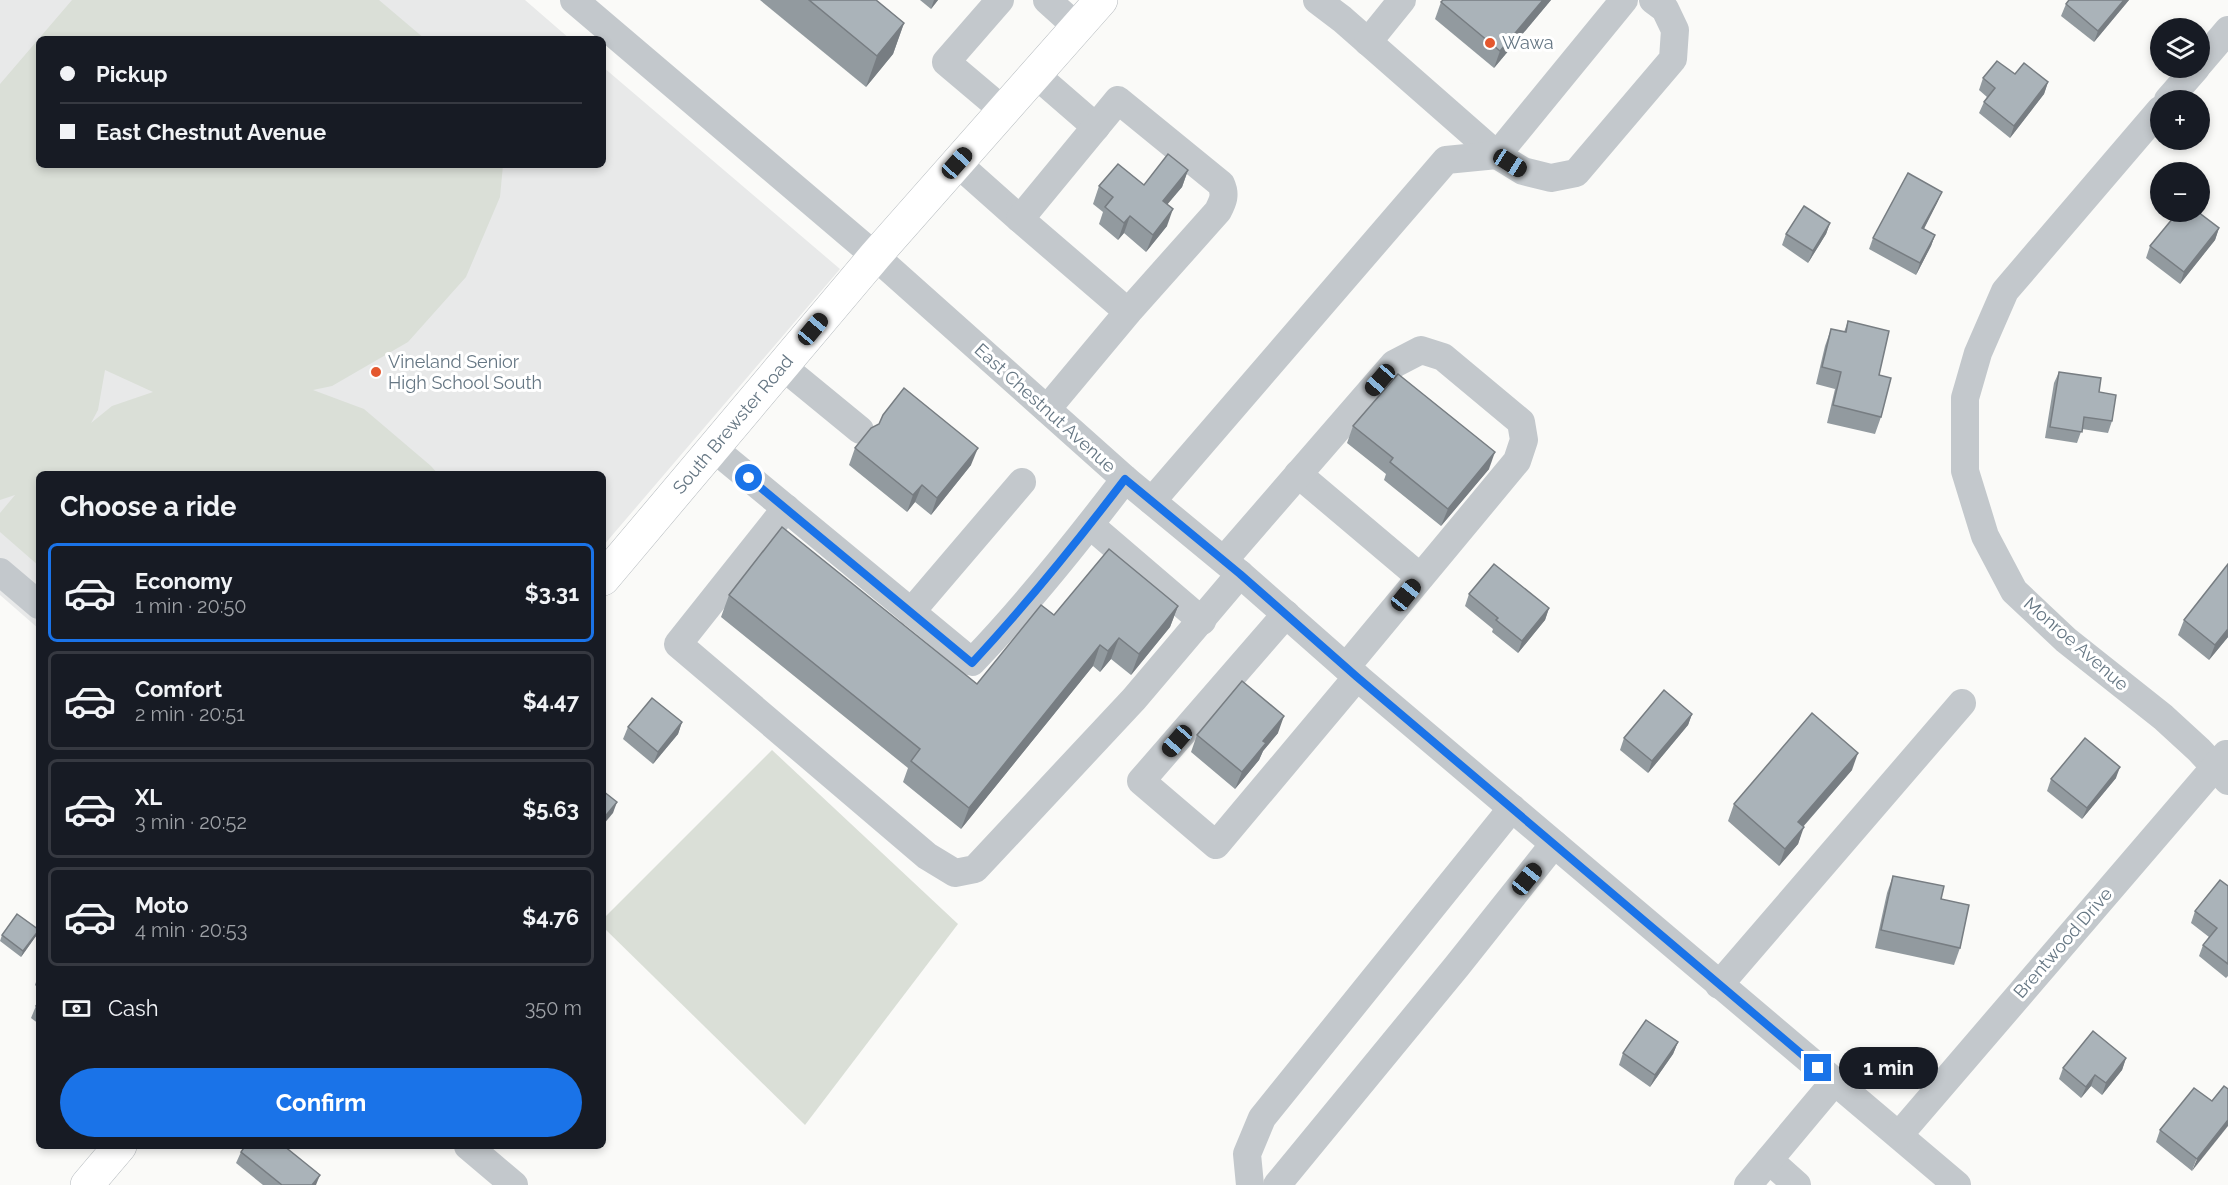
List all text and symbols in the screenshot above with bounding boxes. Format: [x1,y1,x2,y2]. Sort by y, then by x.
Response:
map controls [2150,18,2210,222]
button: layers [2150,18,2210,78]
place label: Wawa [1502,32,1554,53]
marker: Wawa [1483,36,1497,50]
text: Pickup [96,61,168,87]
button: + [2150,90,2210,150]
text: East Chestnut Avenue [96,119,326,145]
car [938,144,976,182]
car [1490,146,1530,180]
button: − [2150,162,2210,222]
car [795,309,831,349]
street label: East Chestnut Avenue [970,339,1121,477]
street label: South Brewster Road [668,350,797,498]
place label: Vineland Senior High School South [388,351,542,393]
car [1361,361,1399,399]
marker: Vineland Senior High School South [369,365,383,379]
route start [735,464,762,491]
text: Choose a ride [60,491,236,522]
icon: car [63,566,117,620]
text: Economy [135,568,233,594]
car [1388,575,1424,615]
text: $3.31 [525,580,579,606]
street label: Monroe Avenue [2020,593,2133,695]
text: 1 min · 20:50 [135,594,247,618]
icon: car [63,674,117,728]
text: Comfort [135,676,222,702]
text: $4.47 [523,688,579,714]
text: 2 min · 20:51 [135,702,245,726]
car [1158,722,1196,760]
icon: car [63,782,117,836]
text: XL [135,784,162,810]
text: $5.63 [522,796,579,822]
text: 3 min · 20:52 [135,810,247,834]
car [1509,859,1545,899]
street label: Brentwood Drive [2009,883,2117,1002]
icon: car [63,890,117,944]
text: Moto [135,892,189,918]
text: $4.76 [522,904,579,930]
text: 4 min · 20:53 [135,918,247,942]
icon: cash [60,992,93,1025]
text: Cash [108,995,159,1021]
text: 350 m [525,996,582,1020]
callout: 1 min [1839,1047,1938,1089]
route end [1804,1054,1831,1081]
text: 1 min [1863,1056,1914,1080]
button: Confirm [60,1068,582,1137]

